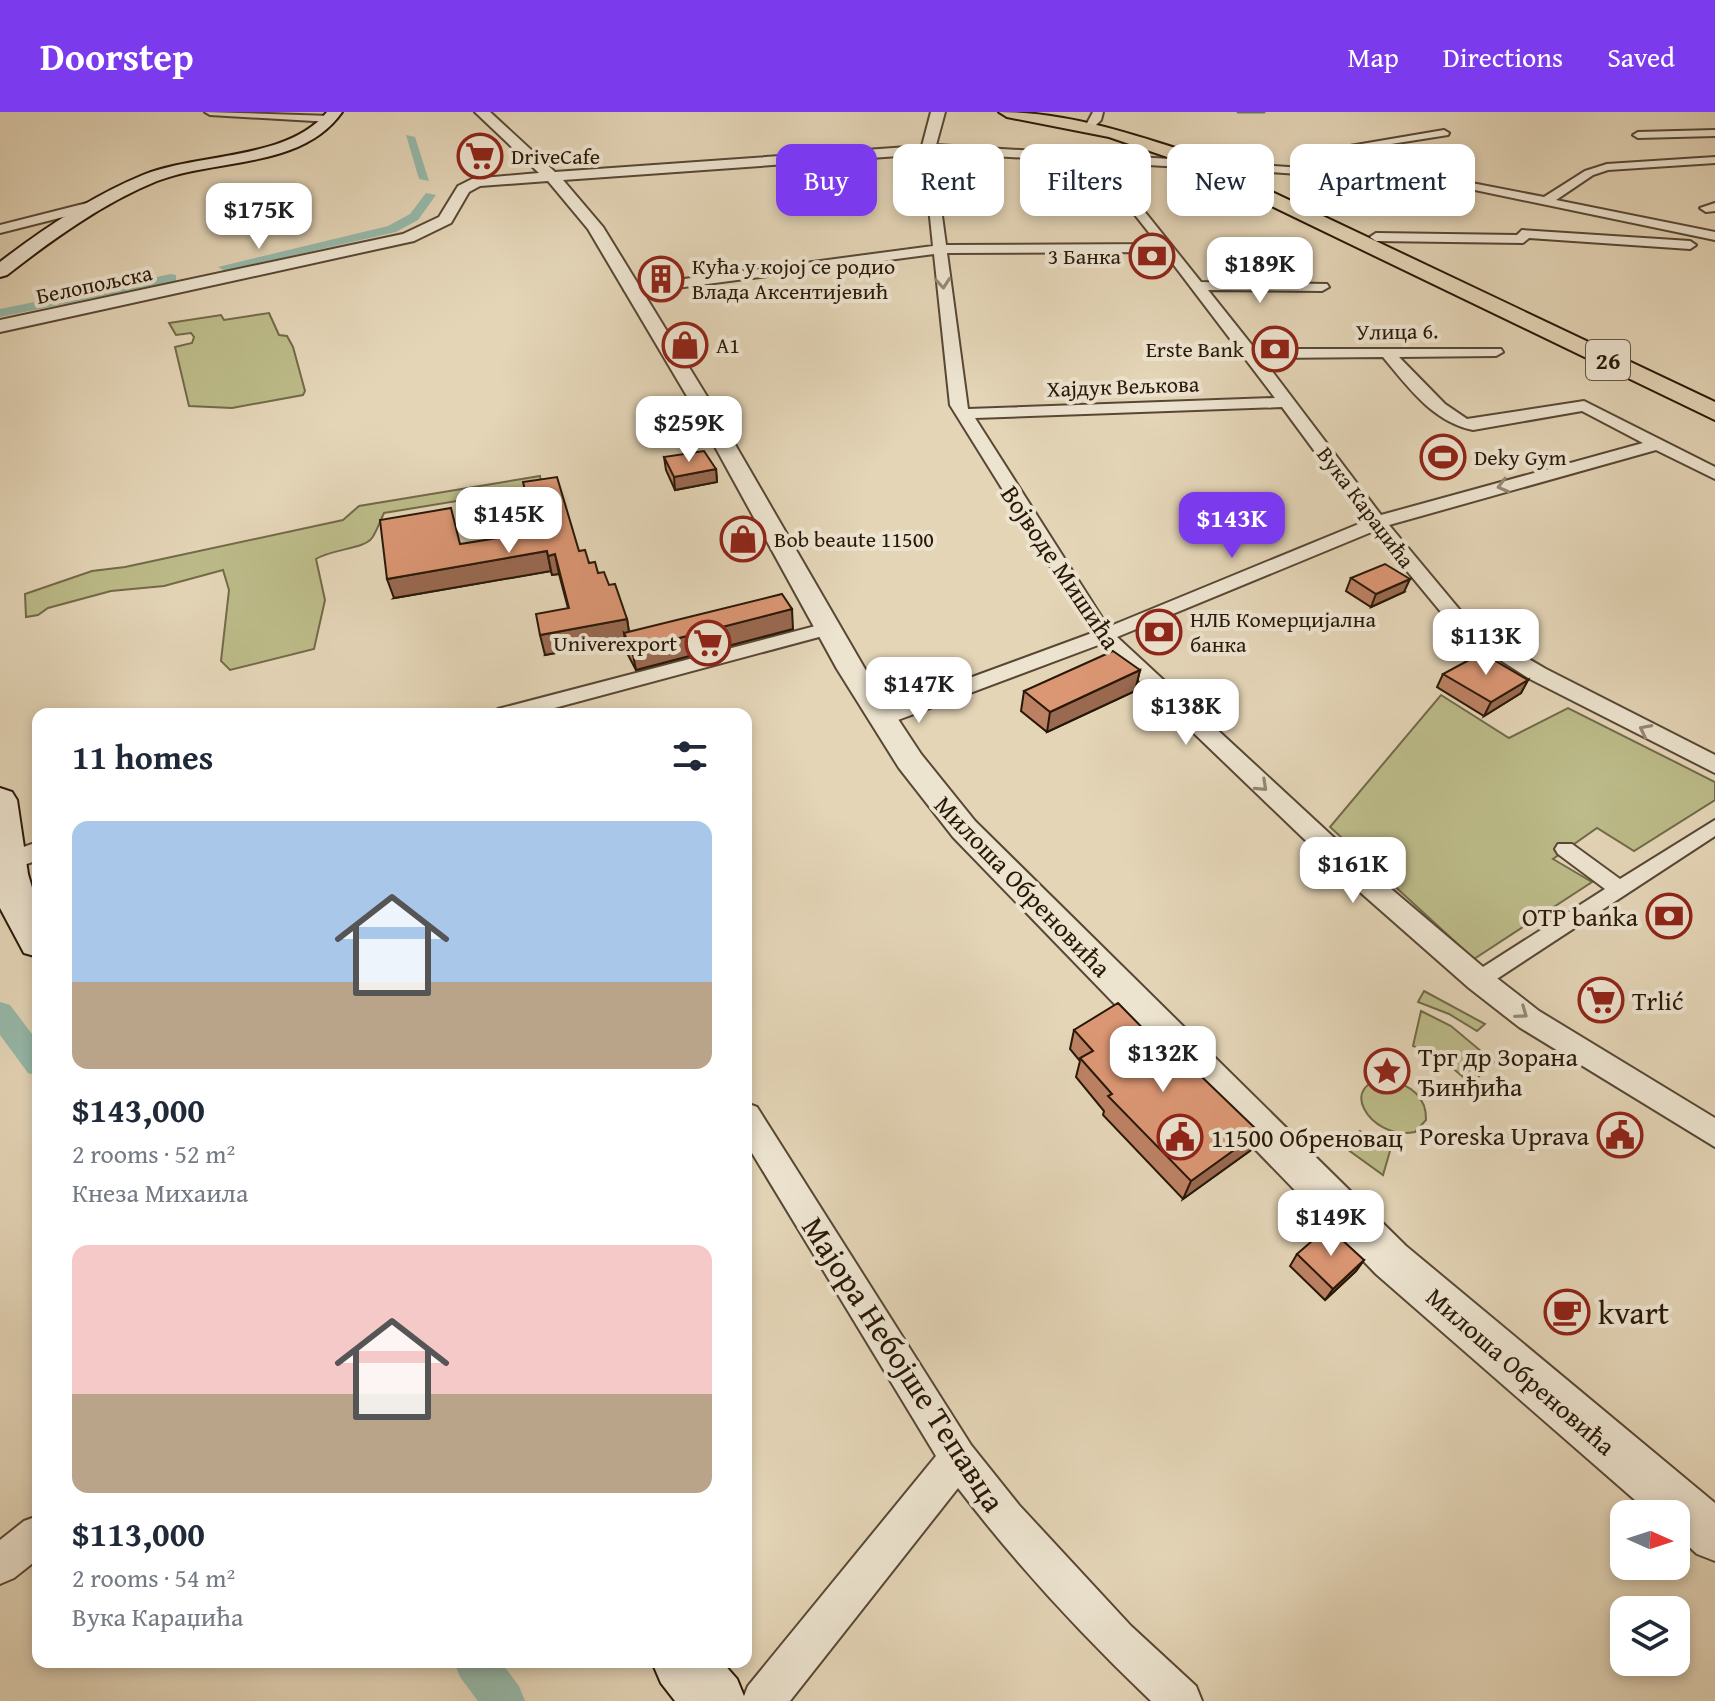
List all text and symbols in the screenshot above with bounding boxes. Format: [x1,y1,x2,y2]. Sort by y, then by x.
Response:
text: Doorstep [40,28,194,84]
text: Map [1347,36,1399,77]
text: Directions [1443,36,1563,77]
text: Saved [1607,36,1675,77]
supermarket icon: DriveCafe [456,132,504,180]
place label: DriveCafe [511,140,600,172]
chip: Buy [776,144,877,216]
chip: Rent [893,144,1004,216]
chip: Filters [1020,144,1151,216]
chip: New [1167,144,1274,216]
chip: Apartment [1290,144,1475,216]
pin: $175K [203,183,315,251]
text: $175K [224,189,294,228]
bank icon: 3 Банка [1128,232,1176,280]
pin: $189K [1204,237,1316,305]
place label: 3 Банка [1048,240,1122,272]
text: $189K [1225,243,1295,282]
place label: Кућа у којој се родио Влада Аксентијевић [692,250,895,307]
building icon: Кућа у којој се родио Влада Аксентијевић [637,255,685,303]
street label: Белопољска [33,256,155,312]
one-way arrow [935,277,952,290]
street label: Улица 6. [1356,314,1438,348]
shop icon: A1 [661,321,709,369]
bank icon: Erste Bank [1251,325,1299,373]
place label: A1 [716,329,740,361]
place label: Erste Bank [1146,333,1245,365]
road number: 26 [1586,340,1630,380]
street label: Хајдук Вељкова [1046,367,1200,405]
pin: $259K [633,396,745,464]
text: $259K [654,402,724,441]
sports icon: Deky Gym [1419,433,1467,481]
street label: Вука Караџића [1310,439,1423,575]
place label: Deky Gym [1474,441,1567,473]
street label: Војводе Мишића [991,477,1131,658]
one-way arrow [1497,477,1511,494]
pin: $145K [453,487,565,555]
pin: $143K [1176,492,1288,560]
text: $145K [474,493,544,532]
text: $143K [1197,498,1267,537]
shop icon: Bob beaute 11500 [719,515,767,563]
place label: Bob beaute 11500 [774,523,934,555]
place label: НЛБ Комерцијална банка [1190,603,1376,660]
bank icon: НЛБ Комерцијална банка [1135,608,1183,656]
pin: $113K [1430,609,1542,677]
text: $113K [1451,615,1521,654]
supermarket icon: Univerexport [684,619,732,667]
place label: Univerexport [553,627,677,659]
pin: $147K [863,657,975,725]
text: $147K [884,663,954,702]
pin: $138K [1130,679,1242,747]
text: $138K [1151,685,1221,724]
one-way arrow [1639,724,1654,740]
text: 11 homes [72,732,213,781]
icon: filters [668,734,712,778]
one-way arrow [1252,777,1267,791]
street label: Милоша Обреновића [926,786,1121,986]
pin: $161K [1297,837,1409,905]
text: $161K [1318,843,1388,882]
icon: home [320,873,464,1017]
bank icon: OTP banka [1645,892,1693,940]
place label: OTP banka [1522,897,1639,936]
supermarket icon: Trlić [1577,976,1625,1024]
place label: Trlić [1632,981,1683,1020]
one-way arrow [1513,1003,1527,1018]
pin: $132K [1107,1026,1219,1094]
text: $132K [1128,1032,1198,1071]
place label: Трг др Зорана Ђинђића [1418,1037,1578,1106]
place icon: Трг др Зорана Ђинђића [1363,1047,1411,1095]
text: $143,000 [72,1085,205,1134]
public building icon: Poreska Uprava [1596,1111,1644,1159]
public building icon: 11500 Обреновац [1156,1113,1204,1161]
place label: Poreska Uprava [1419,1116,1590,1155]
place label: 11500 Обреновац [1211,1118,1403,1157]
text: 2 rooms · 52 m² [72,1134,235,1173]
text: Кнеза Михаила [72,1173,248,1212]
pin: $149K [1275,1190,1387,1258]
text: $149K [1296,1196,1366,1235]
street label: Мајора Небојше Тепавца [791,1207,1018,1522]
street label: Милоша Обреновића [1418,1278,1625,1465]
cafe icon: kvart [1543,1288,1591,1336]
place label: kvart [1598,1289,1669,1336]
icon: home [320,1297,464,1441]
north arrow [1610,1500,1690,1580]
map controls [1610,1500,1690,1676]
text: $113,000 [72,1509,205,1558]
text: 2 rooms · 54 m² [72,1558,235,1597]
button: layers [1610,1596,1690,1676]
text: Вука Караџића [72,1597,243,1636]

